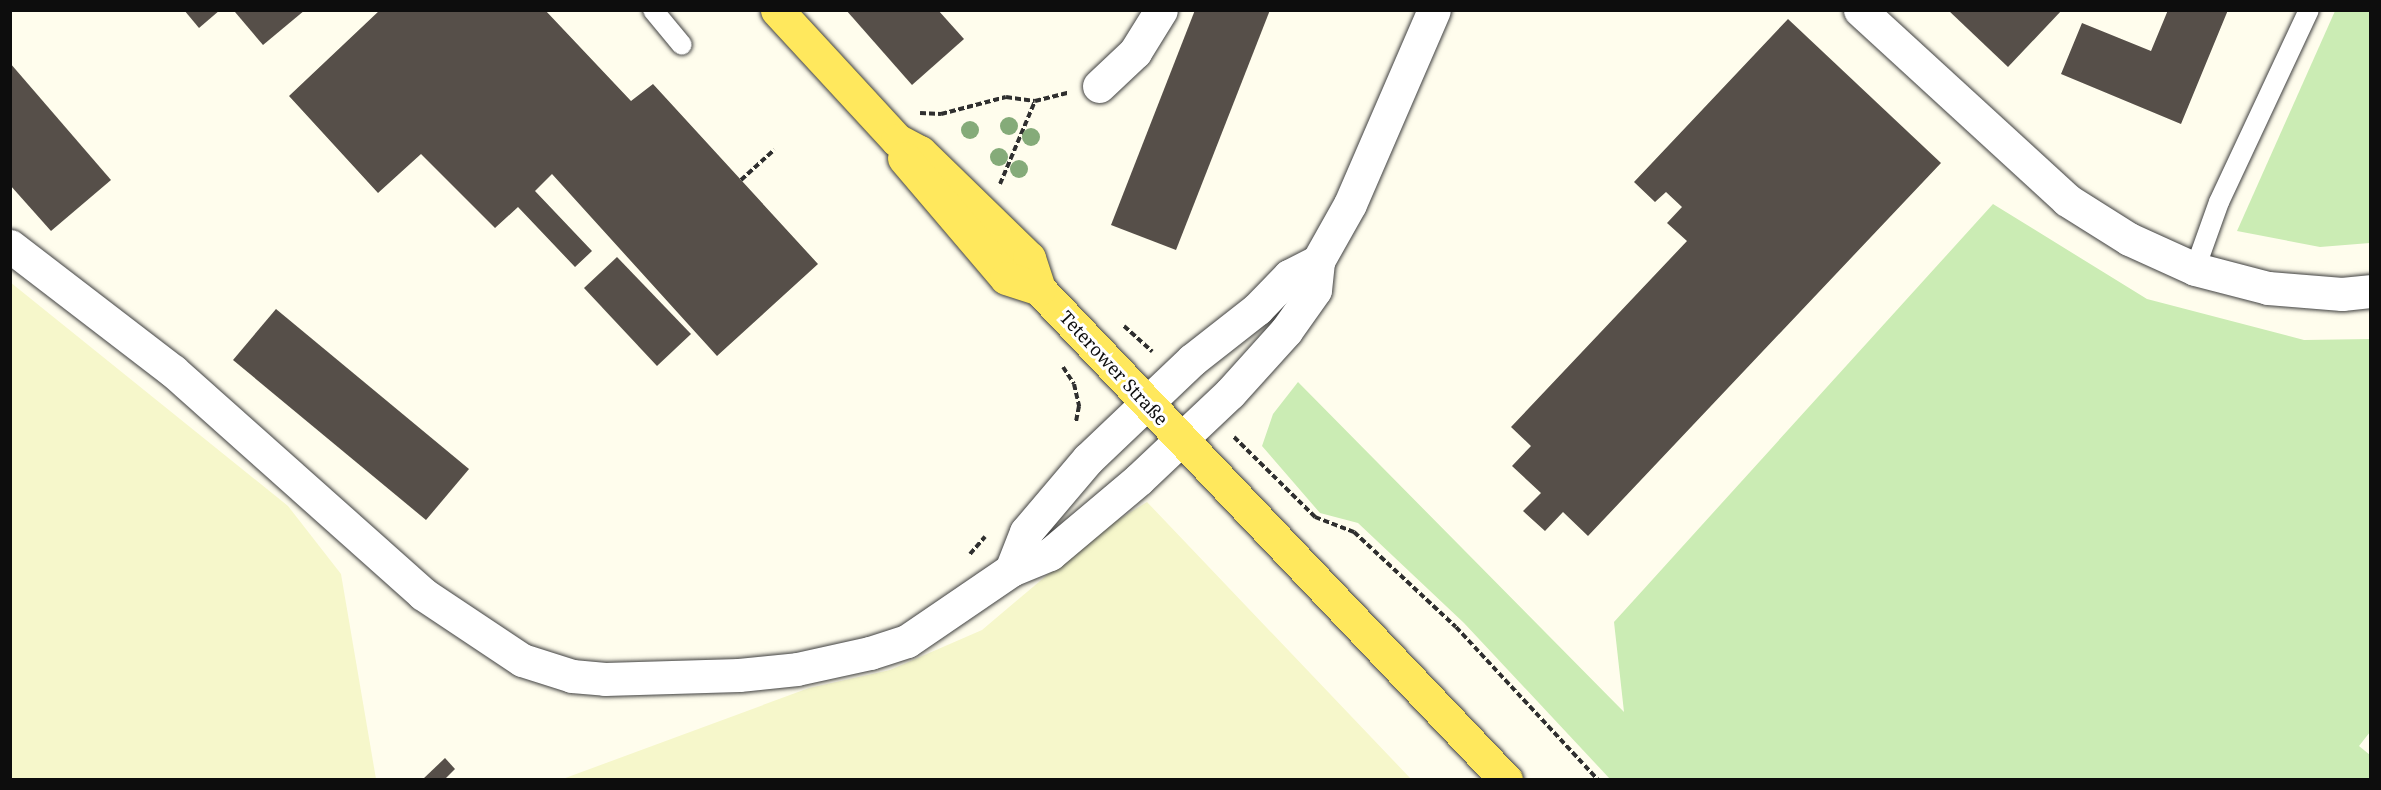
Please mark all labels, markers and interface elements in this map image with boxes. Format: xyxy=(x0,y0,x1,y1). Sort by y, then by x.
street label: Teterower Straße xyxy=(1055,306,1173,430)

